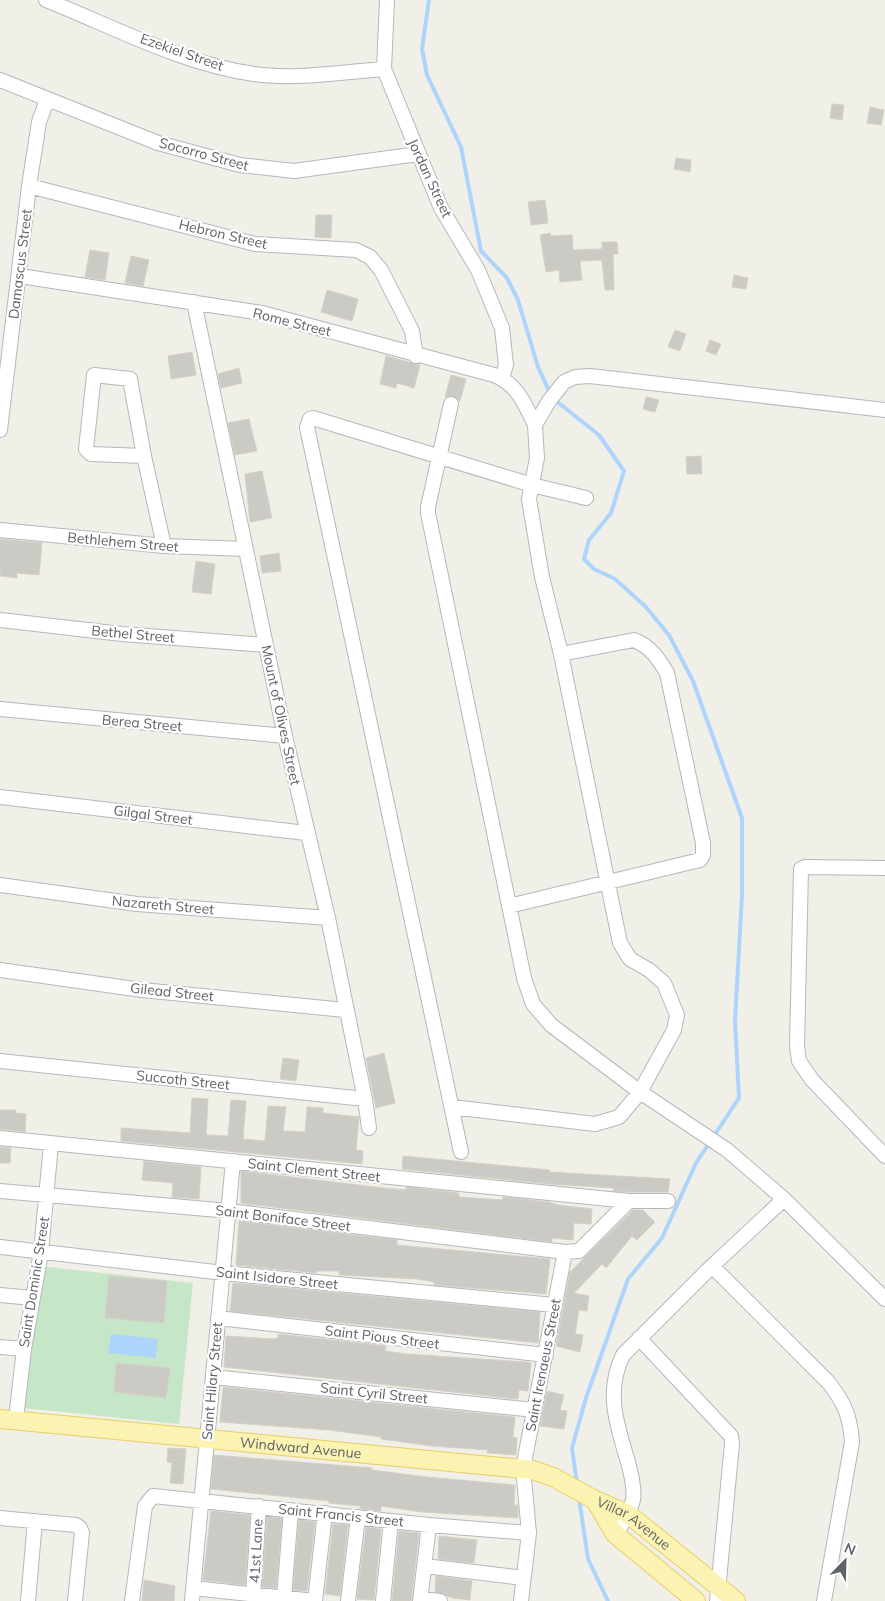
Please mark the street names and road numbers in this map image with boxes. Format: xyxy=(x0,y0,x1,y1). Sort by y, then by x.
street label: Ezekiel Street xyxy=(138,29,226,75)
street label: Socorro Street xyxy=(157,133,251,175)
street label: Jordan Street xyxy=(404,136,456,220)
street label: Damascus Street xyxy=(4,208,36,320)
street label: Hebron Street xyxy=(177,215,269,253)
street label: Rome Street xyxy=(251,304,333,340)
street label: Bethlehem Street xyxy=(67,528,179,556)
street label: Bethel Street xyxy=(91,621,175,647)
street label: Mount of Olives Street xyxy=(257,643,305,787)
street label: Berea Street xyxy=(101,711,183,735)
street label: Gilgal Street xyxy=(112,801,194,829)
street label: Nazareth Street xyxy=(111,892,215,918)
street label: Gilead Street xyxy=(129,979,215,1005)
street label: Succoth Street xyxy=(135,1066,231,1094)
street label: Saint Clement Street xyxy=(247,1154,381,1186)
street label: Saint Boniface Street xyxy=(214,1201,352,1235)
street label: Saint Dominic Street xyxy=(15,1215,53,1349)
street label: Saint Isidore Street xyxy=(215,1263,339,1293)
street label: Saint Irenaeus Street xyxy=(521,1297,565,1433)
street label: Saint Hilary Street xyxy=(198,1321,226,1441)
street label: Saint Pious Street xyxy=(324,1321,440,1353)
street label: Saint Cyril Street xyxy=(319,1378,429,1408)
street label: Windward Avenue xyxy=(239,1433,362,1463)
street label: Villar Avenue xyxy=(594,1493,675,1554)
street label: Saint Francis Street xyxy=(277,1499,405,1531)
street label: 41st Lane xyxy=(245,1519,267,1583)

